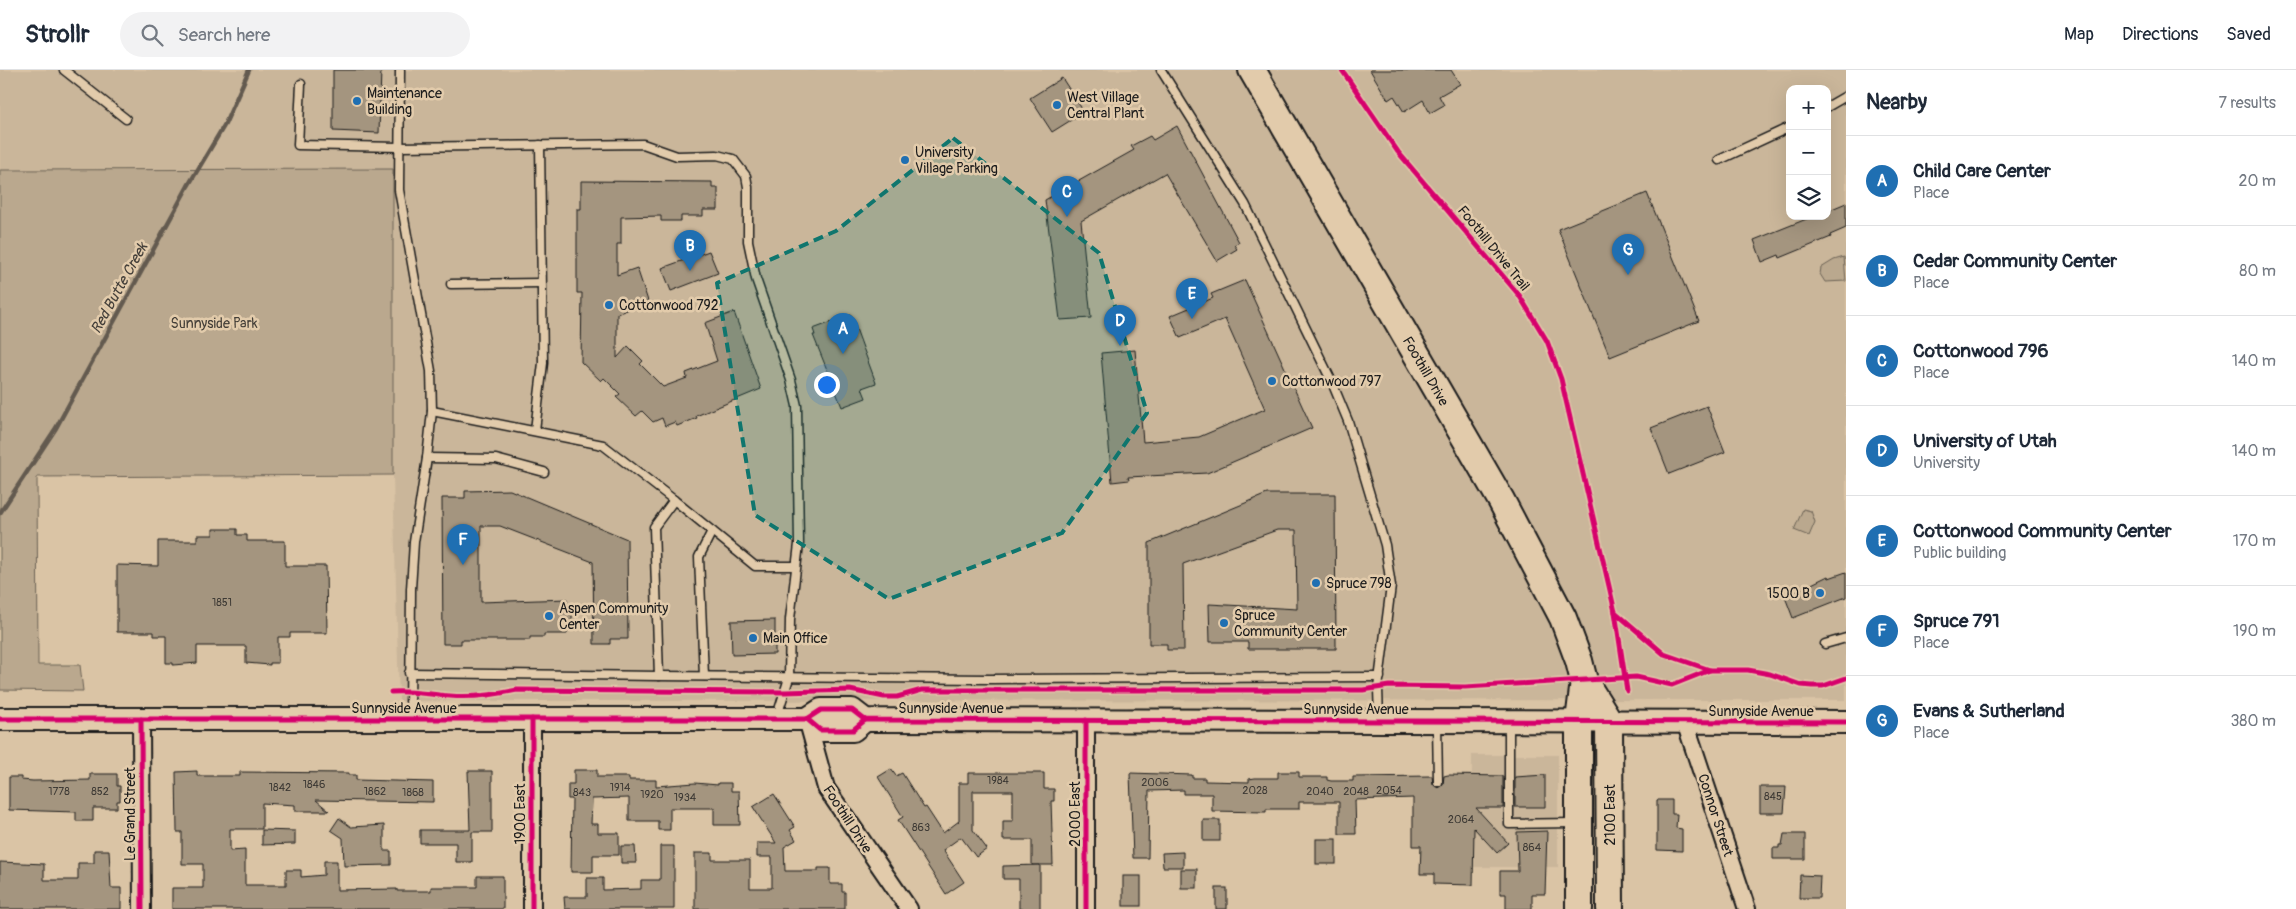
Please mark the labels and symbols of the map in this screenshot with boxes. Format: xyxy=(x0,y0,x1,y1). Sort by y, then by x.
place label: Maintenance Building xyxy=(367,85,442,118)
place label: West Village Central Plant xyxy=(1067,89,1144,122)
marker: Maintenance Building xyxy=(351,95,363,107)
marker: West Village Central Plant xyxy=(1051,99,1063,111)
place label: University Village Parking xyxy=(915,144,998,177)
marker: University Village Parking xyxy=(899,154,911,166)
pin: C xyxy=(1051,176,1083,217)
street label: Foothill Drive Trail xyxy=(1454,202,1533,294)
pin: B xyxy=(674,230,706,271)
pin: G xyxy=(1612,234,1644,275)
water label: Red Butte Creek xyxy=(87,238,153,337)
pin: E xyxy=(1176,278,1208,319)
place label: Cottonwood 792 xyxy=(619,297,719,314)
marker: Cottonwood 792 xyxy=(603,299,615,311)
pin: D xyxy=(1104,305,1136,346)
pin: A xyxy=(827,313,859,354)
park label: Sunnyside Park xyxy=(171,315,258,332)
street label: Foothill Drive xyxy=(1399,334,1452,409)
your location xyxy=(814,372,840,398)
place label: Cottonwood 797 xyxy=(1282,373,1382,390)
marker: Cottonwood 797 xyxy=(1266,375,1278,387)
pin: F xyxy=(447,524,479,565)
place label: Spruce 798 xyxy=(1326,575,1392,592)
marker: Spruce 798 xyxy=(1310,577,1322,589)
place label: 1500 B xyxy=(1767,585,1810,602)
marker: 1500 B xyxy=(1814,587,1826,599)
house number: 1851 xyxy=(212,596,232,609)
place label: Aspen Community Center xyxy=(559,600,668,633)
place label: Spruce Community Center xyxy=(1234,607,1347,640)
marker: Aspen Community Center xyxy=(543,610,555,622)
marker: Spruce Community Center xyxy=(1218,617,1230,629)
place label: Main Office xyxy=(763,630,828,647)
marker: Main Office xyxy=(747,632,759,644)
street label: Sunnyside Avenue xyxy=(351,700,457,717)
street label: Sunnyside Avenue xyxy=(898,700,1004,717)
street label: Sunnyside Avenue xyxy=(1303,701,1409,718)
street label: Sunnyside Avenue xyxy=(1708,703,1814,720)
street label: Le Grand Street xyxy=(122,767,139,861)
street label: Connor Street xyxy=(1694,772,1737,859)
house number: 1984 xyxy=(987,774,1010,787)
house number: 2006 xyxy=(1141,776,1169,789)
house number: 1846 xyxy=(303,778,325,791)
house number: 1842 xyxy=(269,781,291,794)
house number: 1914 xyxy=(610,781,631,794)
street label: 2000 East xyxy=(1067,781,1084,847)
street label: Foothill Drive xyxy=(819,782,876,856)
street label: 1900 East xyxy=(512,783,529,844)
house number: 2028 xyxy=(1242,784,1268,797)
house number: 2054 xyxy=(1376,784,1403,797)
street label: 2100 East xyxy=(1602,784,1619,846)
house number: 1778 xyxy=(48,785,70,798)
house number: 852 xyxy=(91,785,109,798)
house number: 1862 xyxy=(364,785,386,798)
house number: 2040 xyxy=(1306,785,1334,798)
house number: 2048 xyxy=(1343,785,1369,798)
house number: 1868 xyxy=(402,786,424,799)
house number: 843 xyxy=(573,786,591,799)
house number: 1920 xyxy=(640,788,664,801)
house number: 845 xyxy=(1764,790,1782,803)
house number: 1934 xyxy=(674,791,697,804)
house number: 2064 xyxy=(1448,813,1475,826)
house number: 863 xyxy=(912,821,930,834)
house number: 864 xyxy=(1523,841,1542,854)

